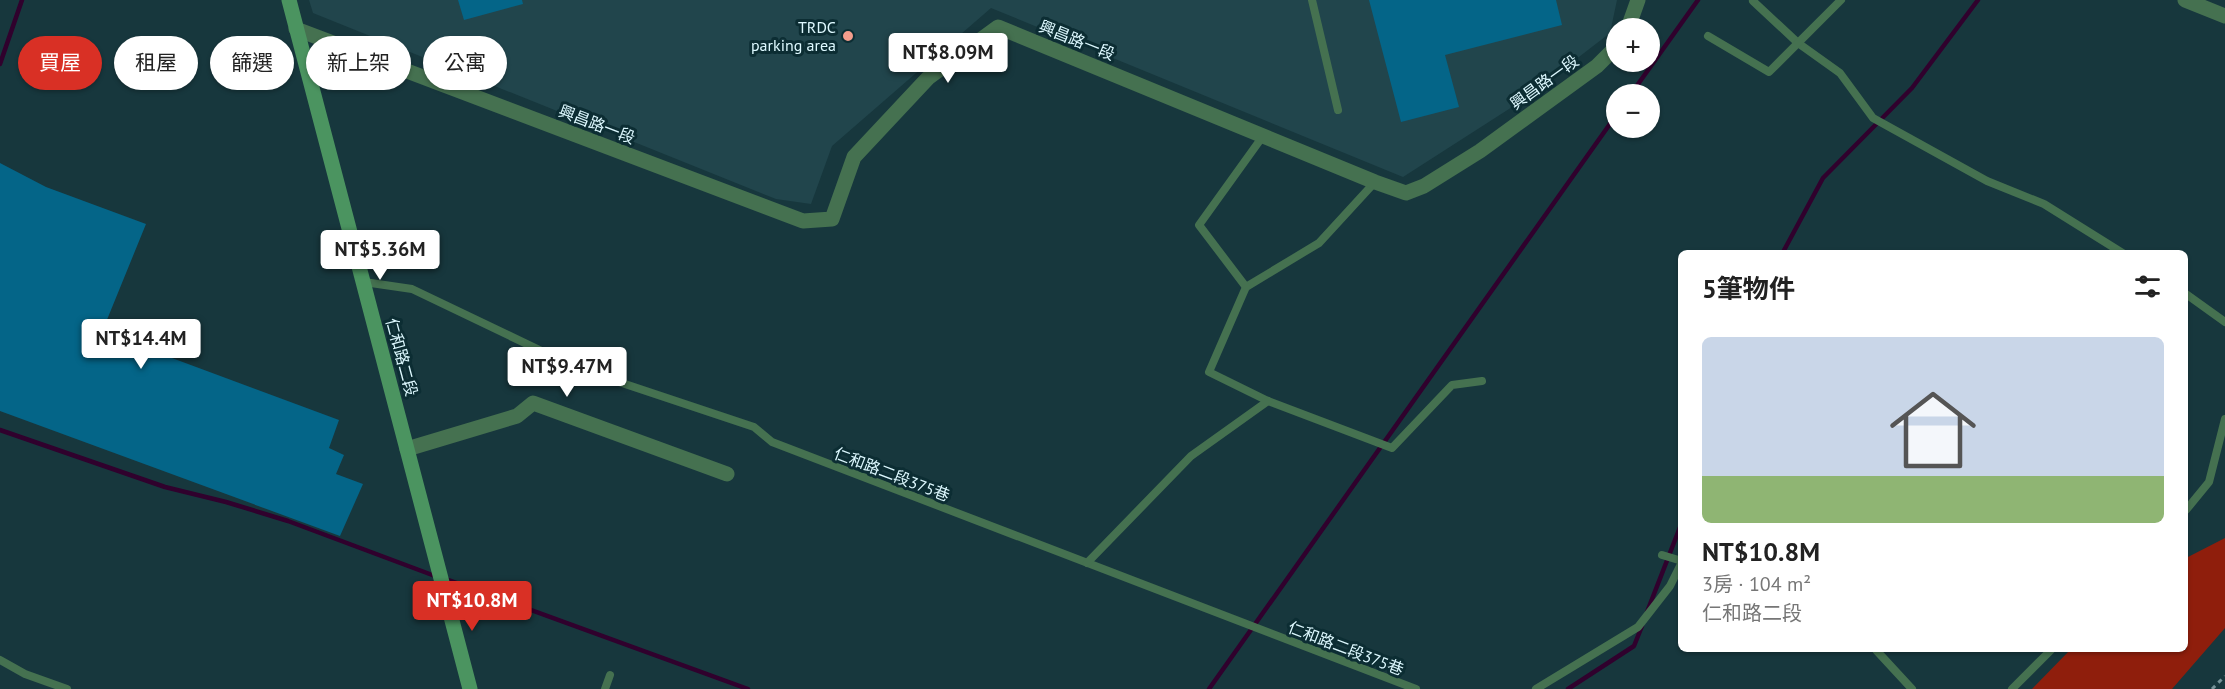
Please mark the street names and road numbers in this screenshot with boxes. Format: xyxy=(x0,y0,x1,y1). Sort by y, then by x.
street label: 興昌路一段 xyxy=(1036,16,1118,64)
street label: 興昌路一段 xyxy=(1506,50,1582,114)
street label: 興昌路一段 xyxy=(556,100,638,148)
street label: 仁和路二段 xyxy=(382,316,422,398)
street label: 仁和路二段375巷 xyxy=(831,443,953,505)
street label: 仁和路二段375巷 xyxy=(1285,617,1407,679)

